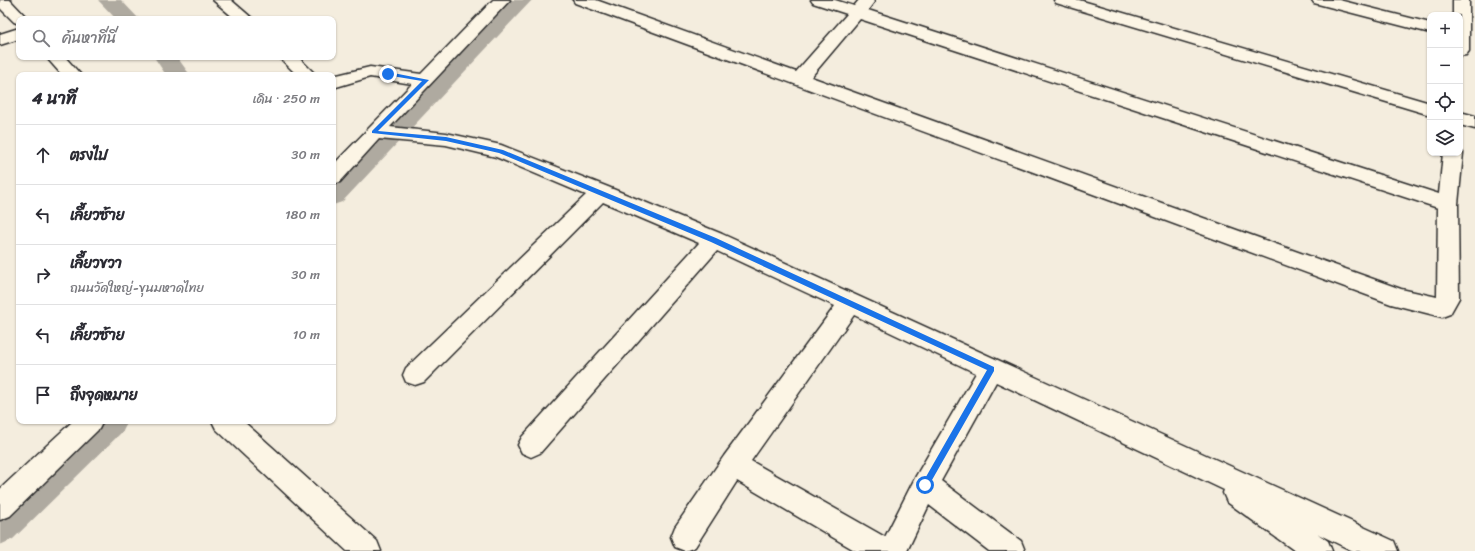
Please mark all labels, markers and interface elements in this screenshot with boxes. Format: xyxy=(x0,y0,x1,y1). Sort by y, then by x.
map controls xyxy=(1427,12,1463,156)
button: + xyxy=(1427,12,1463,48)
search box xyxy=(16,16,336,60)
text: ค้นหาที่นี่ xyxy=(62,25,116,51)
icon: search xyxy=(30,27,52,49)
button: − xyxy=(1427,48,1463,84)
route end xyxy=(379,65,397,83)
text: 4 นาที xyxy=(32,83,77,113)
button: locate xyxy=(1427,84,1463,120)
text: เดิน · 250 m xyxy=(253,87,320,110)
button: layers xyxy=(1427,120,1463,156)
text: ตรงไป xyxy=(70,142,108,168)
text: 30 m xyxy=(291,143,320,166)
icon: ahead xyxy=(32,144,54,166)
text: เลี้ยวซ้าย xyxy=(70,202,125,228)
text: 180 m xyxy=(285,203,320,226)
icon: left xyxy=(32,204,54,226)
text: เลี้ยวขวา xyxy=(70,250,122,276)
text: 30 m xyxy=(291,263,320,286)
icon: right xyxy=(32,264,54,286)
text: ถนนวัดใหญ่-ขุนมหาดไทย xyxy=(70,276,204,299)
text: เลี้ยวซ้าย xyxy=(70,322,125,348)
text: 10 m xyxy=(293,323,320,346)
icon: left xyxy=(32,324,54,346)
text: ถึงจุดหมาย xyxy=(70,382,138,408)
icon: arrive xyxy=(32,384,54,406)
route start xyxy=(916,476,934,494)

